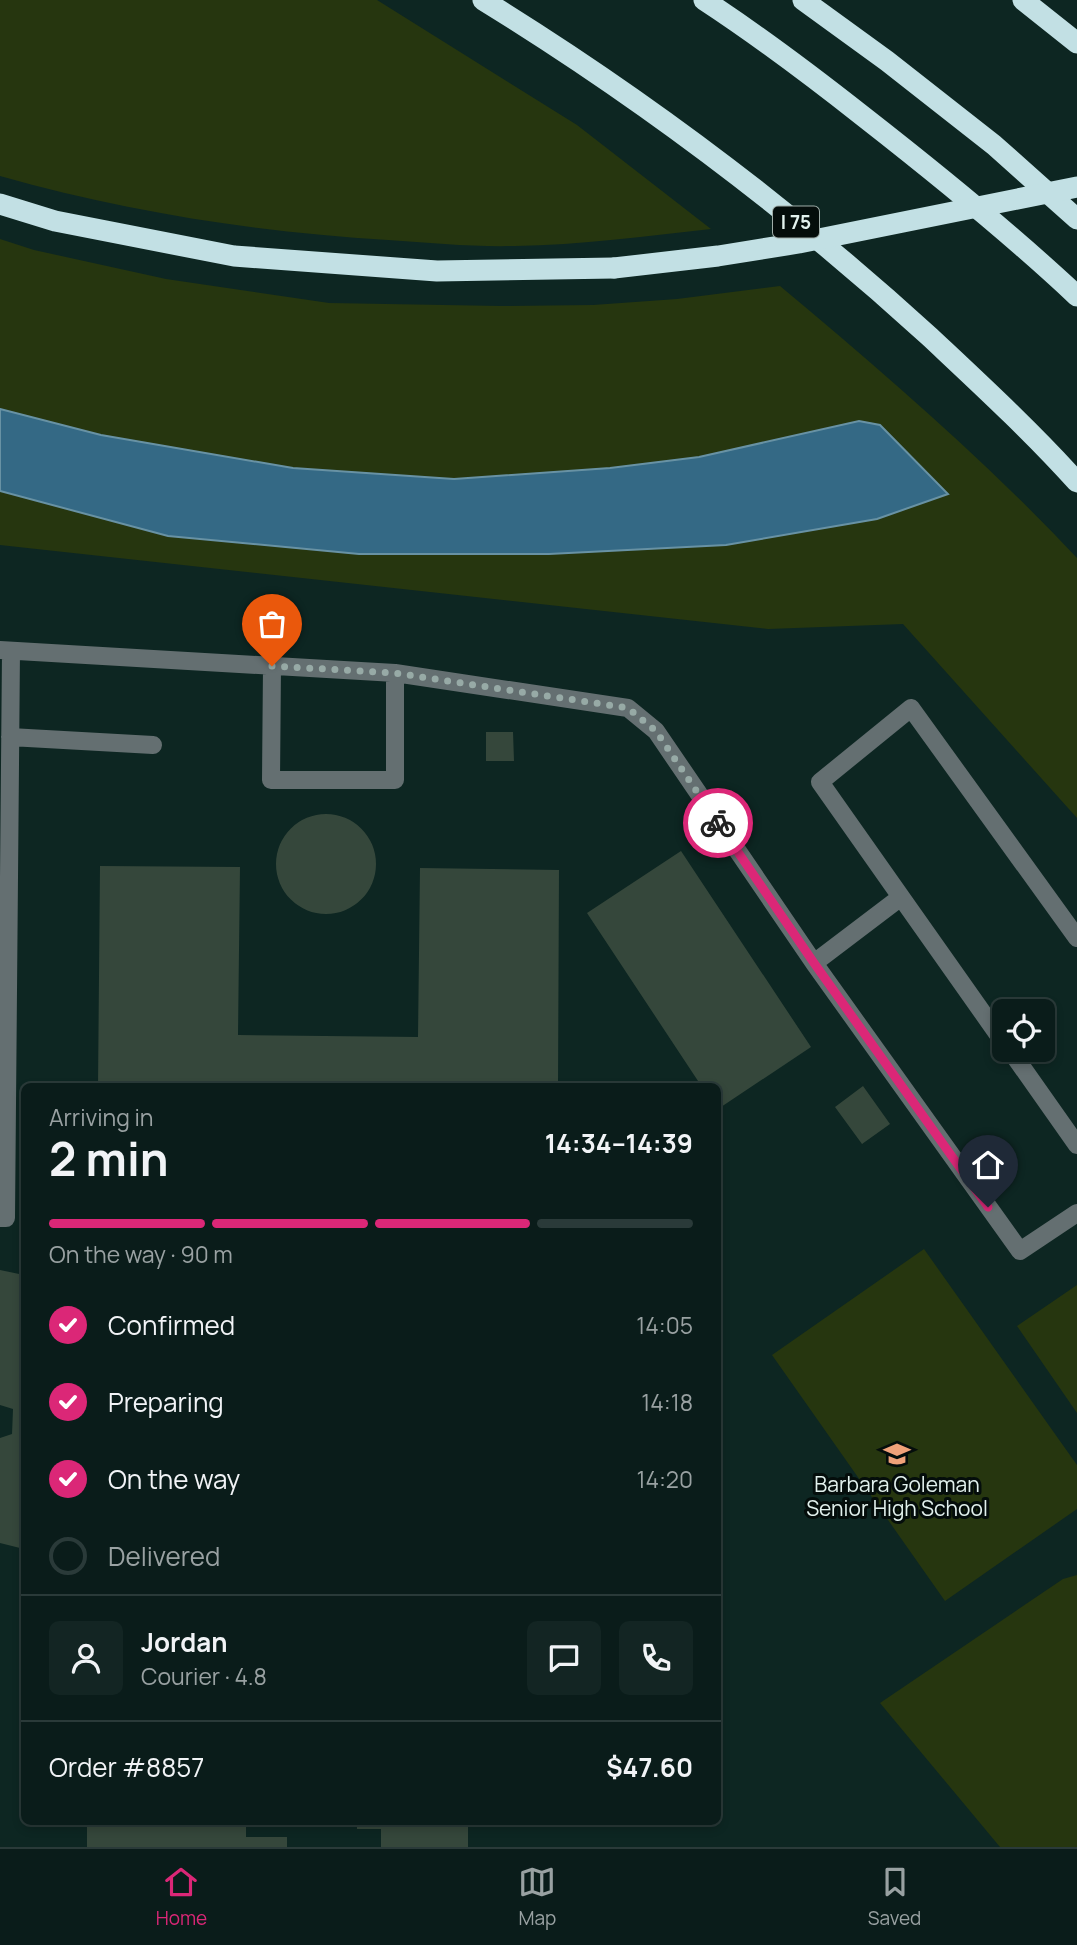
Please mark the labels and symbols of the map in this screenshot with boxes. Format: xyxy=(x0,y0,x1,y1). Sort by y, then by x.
road number: I 75 xyxy=(773,206,819,238)
pin xyxy=(242,594,302,666)
courier xyxy=(683,788,753,858)
pin xyxy=(958,1135,1018,1207)
school or university icon: Barbara Goleman Senior High School xyxy=(882,1439,912,1469)
place label: Barbara Goleman Senior High School xyxy=(806,1470,988,1522)

